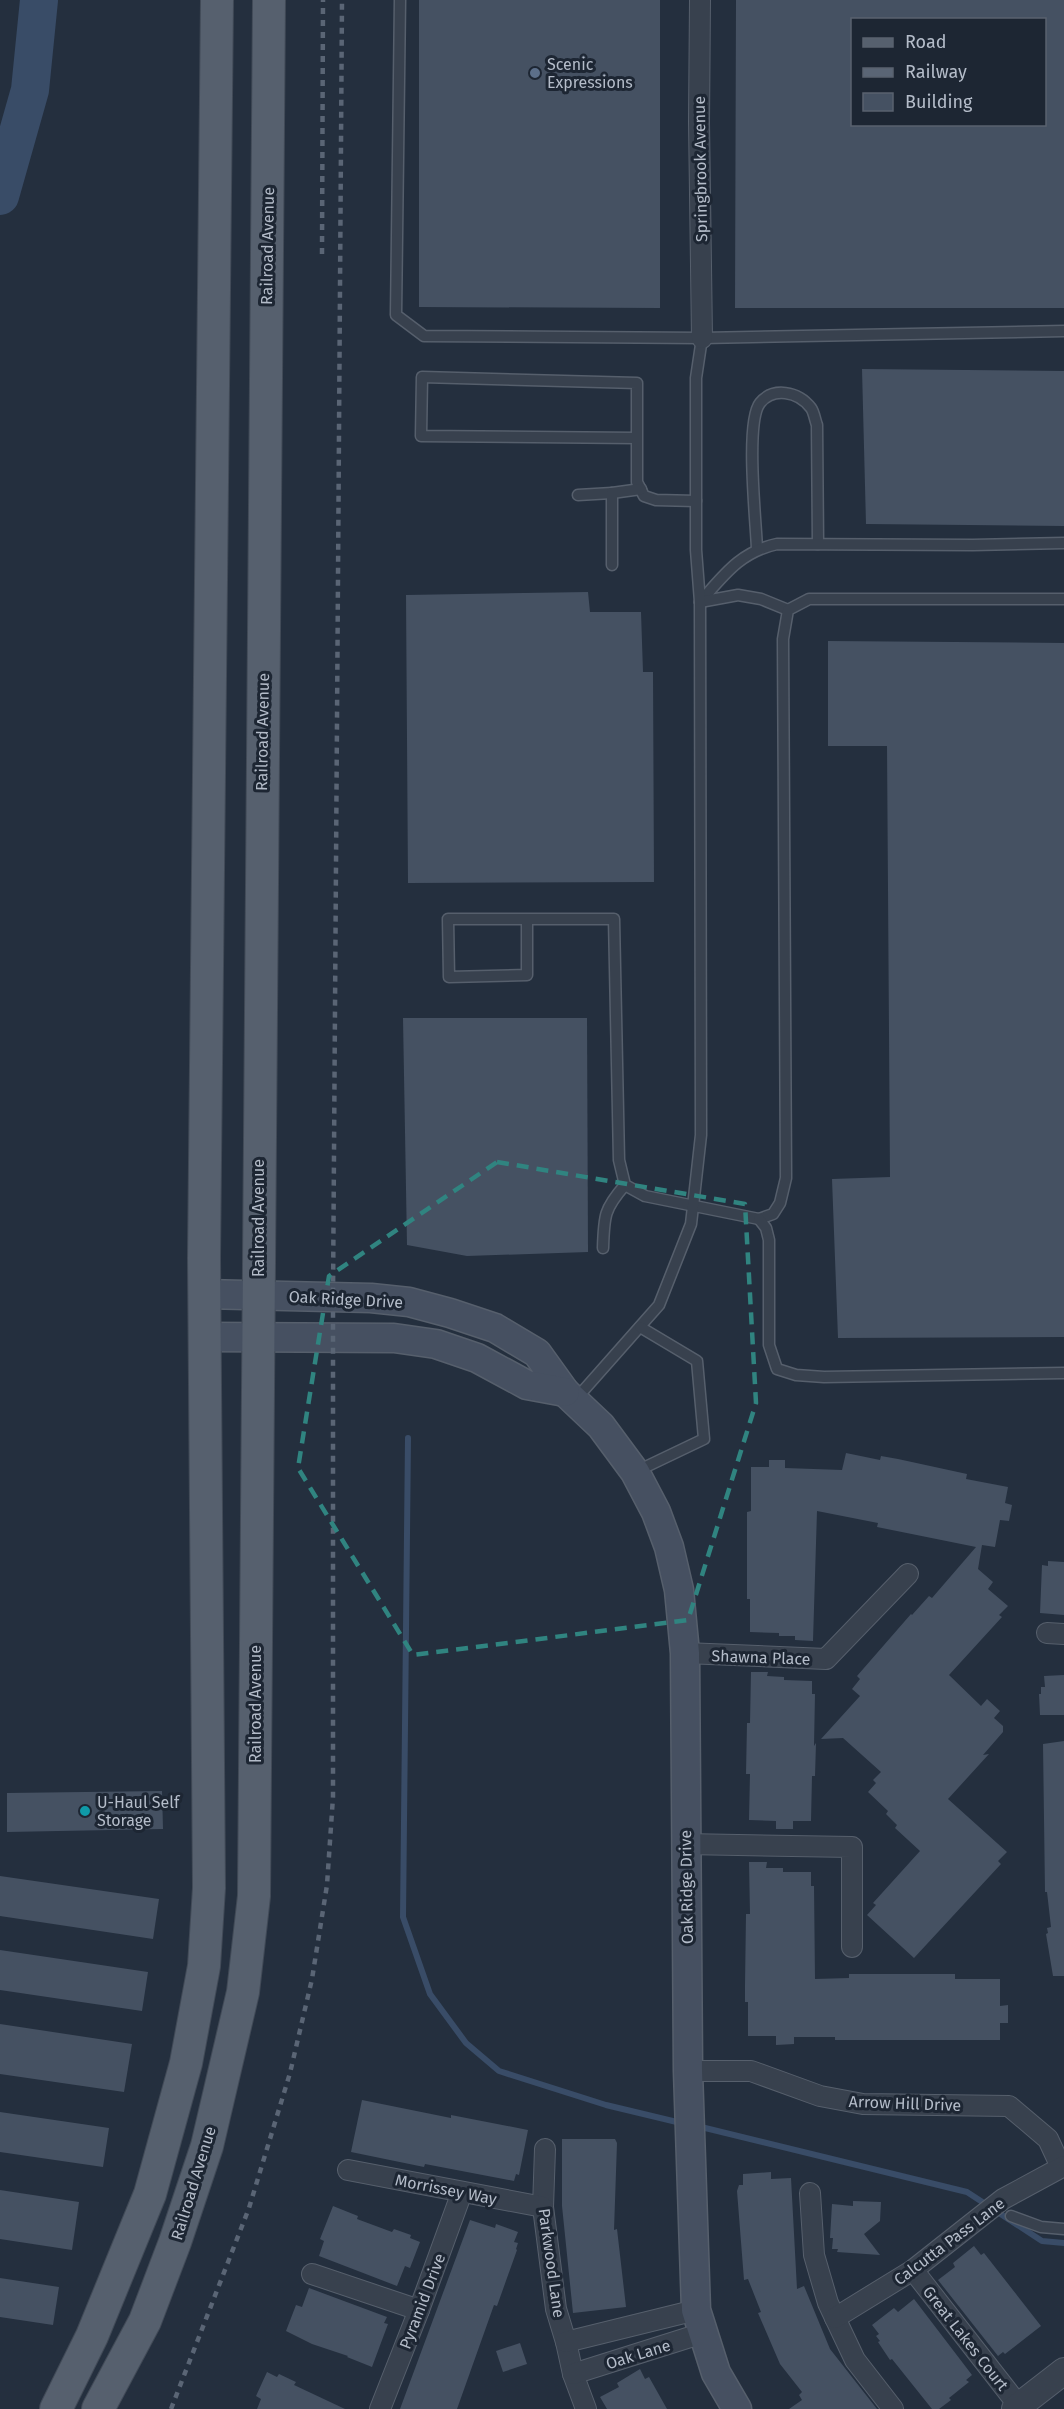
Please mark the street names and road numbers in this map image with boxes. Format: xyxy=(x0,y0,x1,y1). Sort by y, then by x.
street label: Springbrook Avenue xyxy=(690,96,711,242)
street label: Railroad Avenue xyxy=(257,187,278,305)
street label: Railroad Avenue xyxy=(252,673,273,791)
street label: Railroad Avenue xyxy=(249,1159,268,1277)
street label: Oak Ridge Drive xyxy=(288,1287,404,1312)
street label: Railroad Avenue xyxy=(246,1645,265,1763)
street label: Shawna Place xyxy=(711,1646,811,1669)
street label: Oak Ridge Drive xyxy=(676,1830,697,1944)
street label: Arrow Hill Drive xyxy=(848,2092,962,2115)
street label: Railroad Avenue xyxy=(167,2124,220,2242)
street label: Morrissey Way xyxy=(393,2170,499,2209)
street label: Calcutta Pass Lane xyxy=(890,2194,1008,2289)
street label: Parkwood Lane xyxy=(534,2207,569,2319)
street label: Pyramid Drive xyxy=(396,2251,449,2352)
street label: Great Lakes Court xyxy=(919,2282,1012,2394)
street label: Oak Lane xyxy=(603,2336,673,2373)

